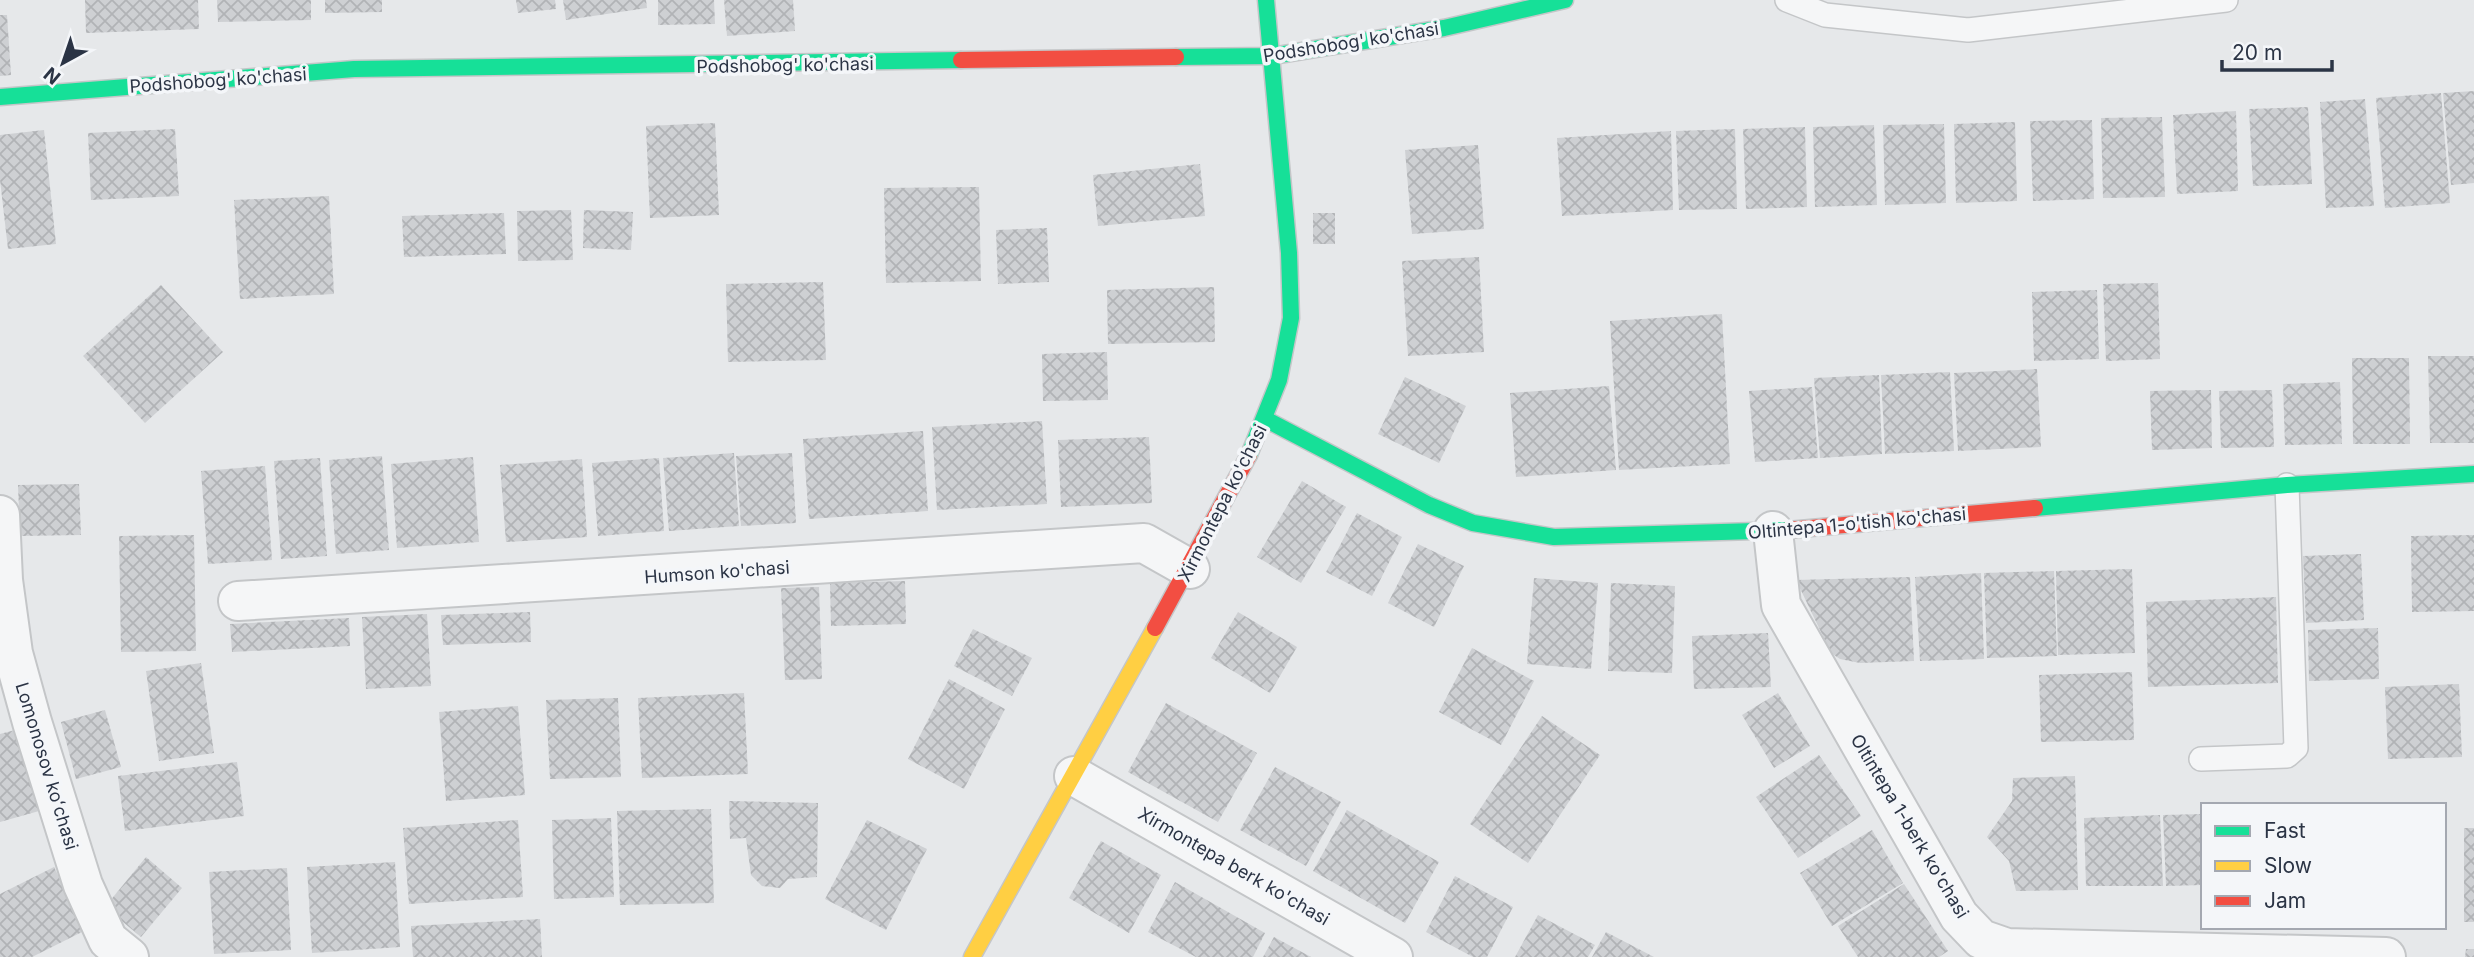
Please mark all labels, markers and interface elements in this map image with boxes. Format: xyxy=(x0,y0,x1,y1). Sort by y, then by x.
street label: Podshobog' ko'chasi xyxy=(1262,18,1440,66)
north arrow xyxy=(28,28,98,98)
scale bar xyxy=(2222,28,2332,72)
text: 20 m xyxy=(2232,40,2282,65)
street label: Podshobog' ko'chasi xyxy=(696,53,874,77)
text: N xyxy=(39,62,65,89)
street label: Podshobog' ko'chasi xyxy=(129,63,307,97)
street label: Xirmontepa ko'chasi xyxy=(1173,421,1271,585)
street label: Oltintepa 1-o'tish ko'chasi xyxy=(1747,503,1967,543)
street label: Humson ko'chasi xyxy=(644,556,790,588)
street label: Lomonosov koʻchasi xyxy=(12,680,82,852)
street label: Oltintepa 1-berk ko'chasi xyxy=(1847,730,1973,922)
street label: Xirmontepa berk ko'chasi xyxy=(1135,803,1333,929)
legend xyxy=(2201,803,2446,929)
text: Fast xyxy=(2264,818,2306,843)
text: Slow xyxy=(2264,853,2312,878)
text: Jam xyxy=(2264,888,2306,913)

